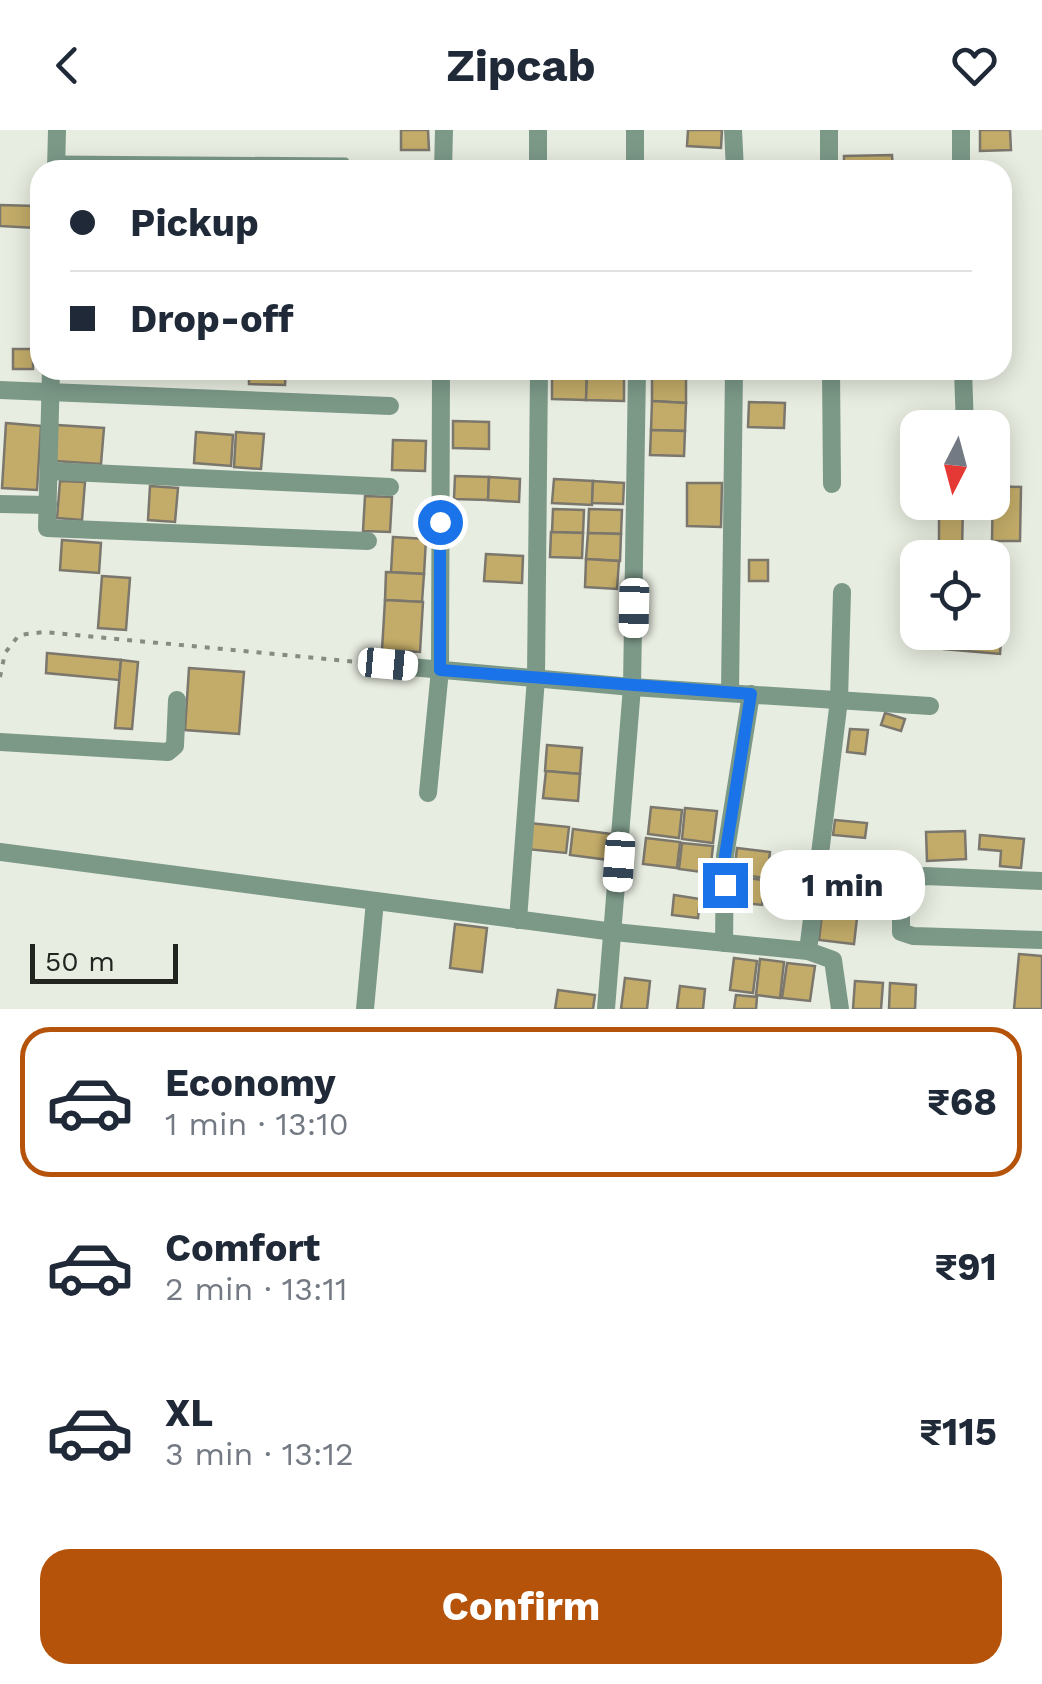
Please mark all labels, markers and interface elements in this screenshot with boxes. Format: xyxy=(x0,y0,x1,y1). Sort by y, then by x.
icon: back xyxy=(40,38,95,93)
icon: heart xyxy=(947,38,1002,93)
text: Zipcab xyxy=(446,39,596,92)
text: Pickup xyxy=(130,201,259,245)
text: Drop-off xyxy=(130,297,294,341)
north arrow xyxy=(900,410,1010,520)
map controls xyxy=(900,410,1010,650)
route start xyxy=(418,500,463,545)
button: locate xyxy=(900,540,1010,650)
car xyxy=(618,578,650,638)
car xyxy=(357,646,419,682)
car xyxy=(602,831,636,893)
callout: 1 min xyxy=(760,850,925,920)
route end xyxy=(703,863,748,908)
text: 1 min xyxy=(801,866,884,904)
scale bar xyxy=(30,939,178,984)
text: 50 m xyxy=(45,945,115,978)
icon: car xyxy=(45,1057,135,1147)
text: Economy xyxy=(165,1061,336,1105)
text: ₹68 xyxy=(927,1080,997,1124)
text: 1 min · 13:10 xyxy=(165,1105,349,1143)
icon: car xyxy=(45,1222,135,1312)
text: Comfort xyxy=(165,1226,320,1270)
text: ₹91 xyxy=(934,1245,997,1289)
text: 2 min · 13:11 xyxy=(165,1270,347,1308)
icon: car xyxy=(45,1387,135,1477)
text: XL xyxy=(165,1391,213,1435)
text: ₹115 xyxy=(919,1410,997,1454)
text: 3 min · 13:12 xyxy=(165,1435,354,1473)
button: Confirm xyxy=(40,1549,1002,1664)

